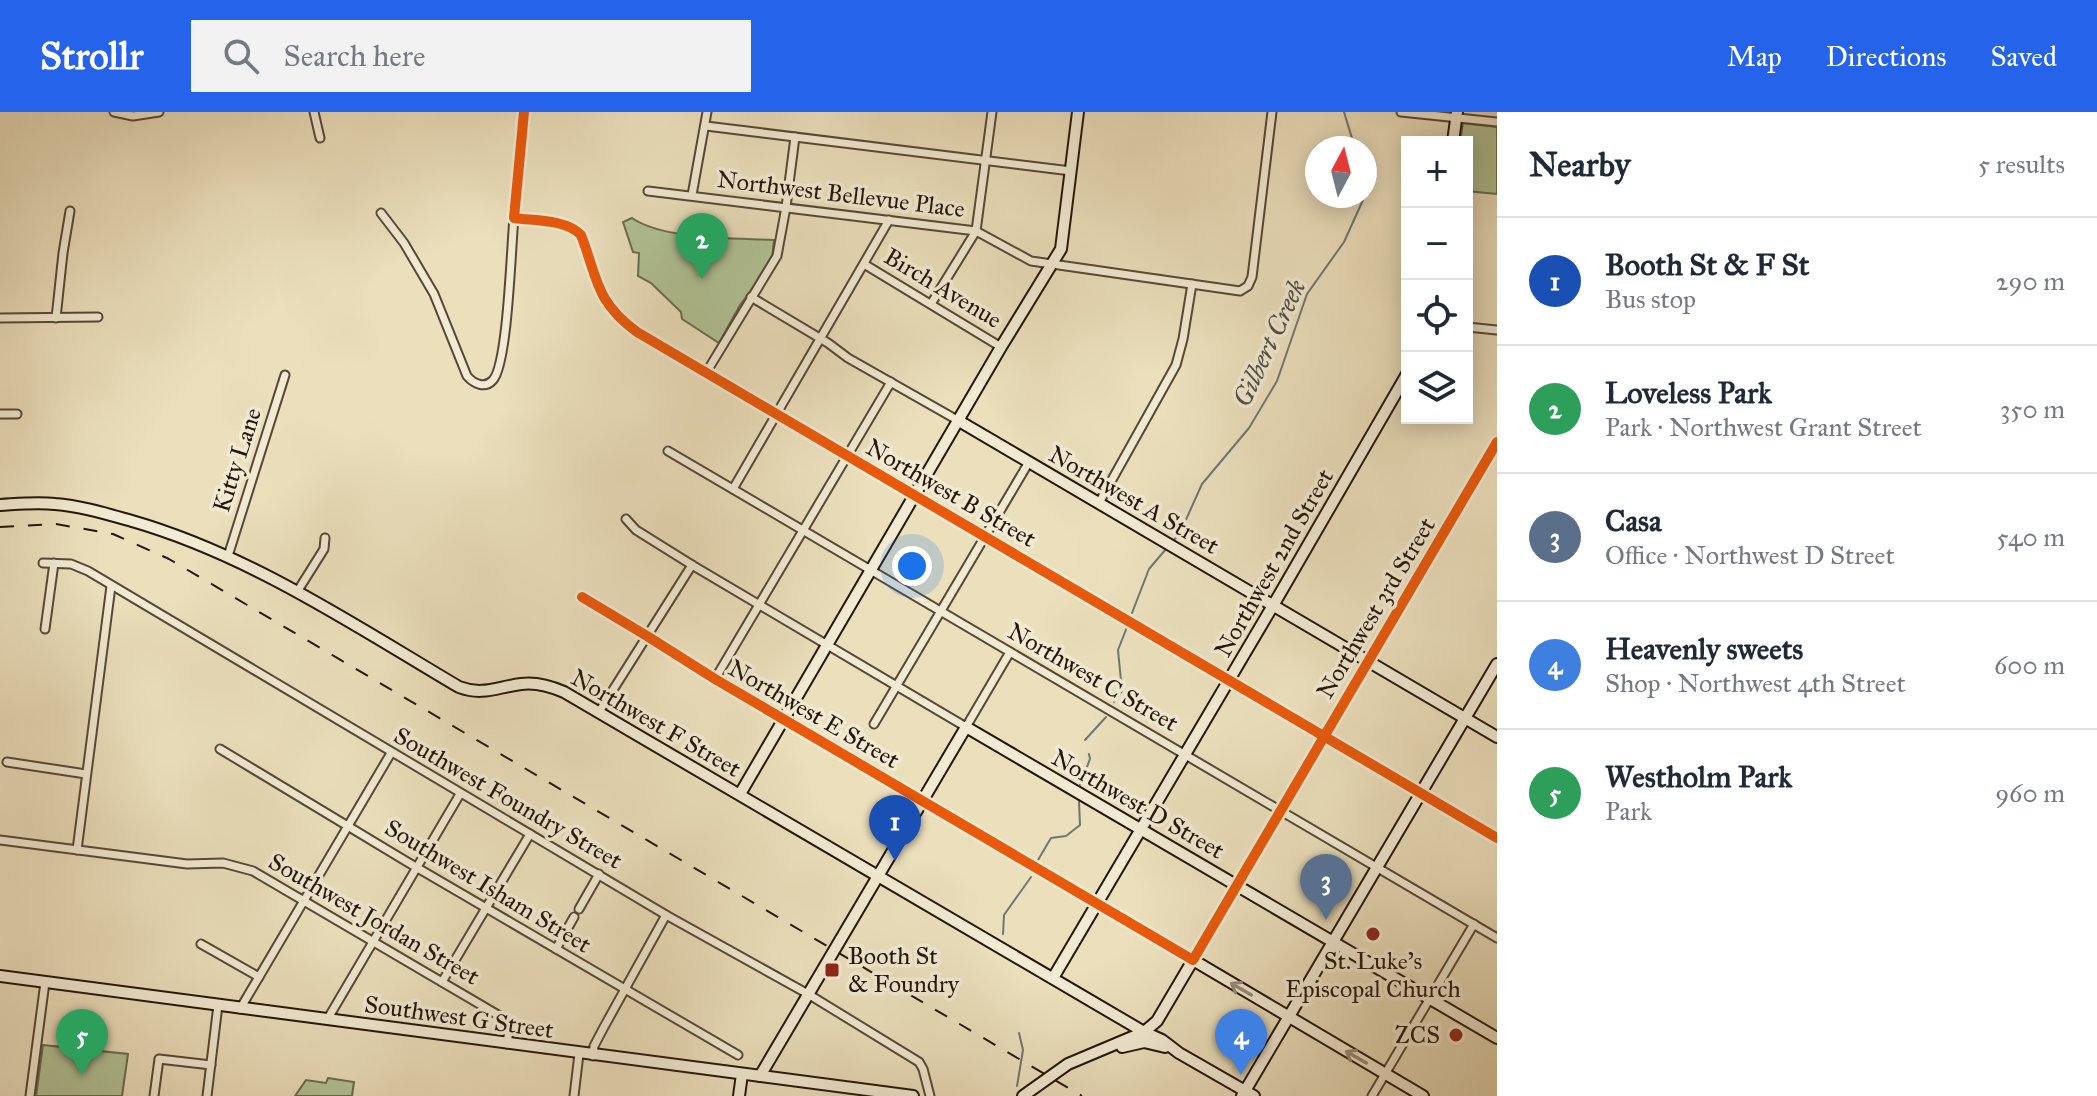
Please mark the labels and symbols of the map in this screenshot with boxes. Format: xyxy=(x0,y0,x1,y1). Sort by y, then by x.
north arrow xyxy=(1305,136,1377,208)
street label: Northwest Bellevue Place xyxy=(715,164,967,224)
pin: 2 xyxy=(676,213,728,279)
street label: Birch Avenue xyxy=(879,241,1007,335)
water label: Gilbert Creek xyxy=(1226,274,1313,412)
street label: Kitty Lane xyxy=(206,404,268,516)
street label: Northwest B Street xyxy=(861,432,1042,554)
street label: Northwest A Street xyxy=(1044,439,1225,561)
street label: Northwest 2nd Street xyxy=(1208,463,1340,662)
street label: Northwest 3rd Street xyxy=(1310,512,1442,704)
your location xyxy=(892,546,932,586)
street label: Northwest C Street xyxy=(1002,616,1184,738)
street label: Northwest E Street xyxy=(723,653,905,775)
street label: Northwest F Street xyxy=(566,662,747,784)
street label: Southwest Foundry Street xyxy=(388,720,628,876)
street label: Northwest D Street xyxy=(1046,742,1230,866)
pin: 1 xyxy=(869,795,921,861)
street label: Southwest Isham Street xyxy=(379,812,597,960)
street label: Southwest Jordan Street xyxy=(263,846,485,992)
pin: 3 xyxy=(1300,854,1352,920)
marker: St. Luke's Episcopal Church xyxy=(1364,925,1382,943)
place label: Booth St & Foundry xyxy=(848,941,960,999)
place label: St. Luke's Episcopal Church xyxy=(1285,946,1461,1004)
marker: Booth St & Foundry xyxy=(823,961,841,979)
one-way arrow xyxy=(1230,981,1253,997)
street label: Southwest G Street xyxy=(362,989,556,1045)
pin: 5 xyxy=(56,1009,108,1075)
pin: 4 xyxy=(1215,1009,1267,1075)
place label: ZCS xyxy=(1395,1020,1440,1050)
marker: ZCS xyxy=(1447,1026,1465,1044)
one-way arrow xyxy=(1345,1048,1368,1064)

